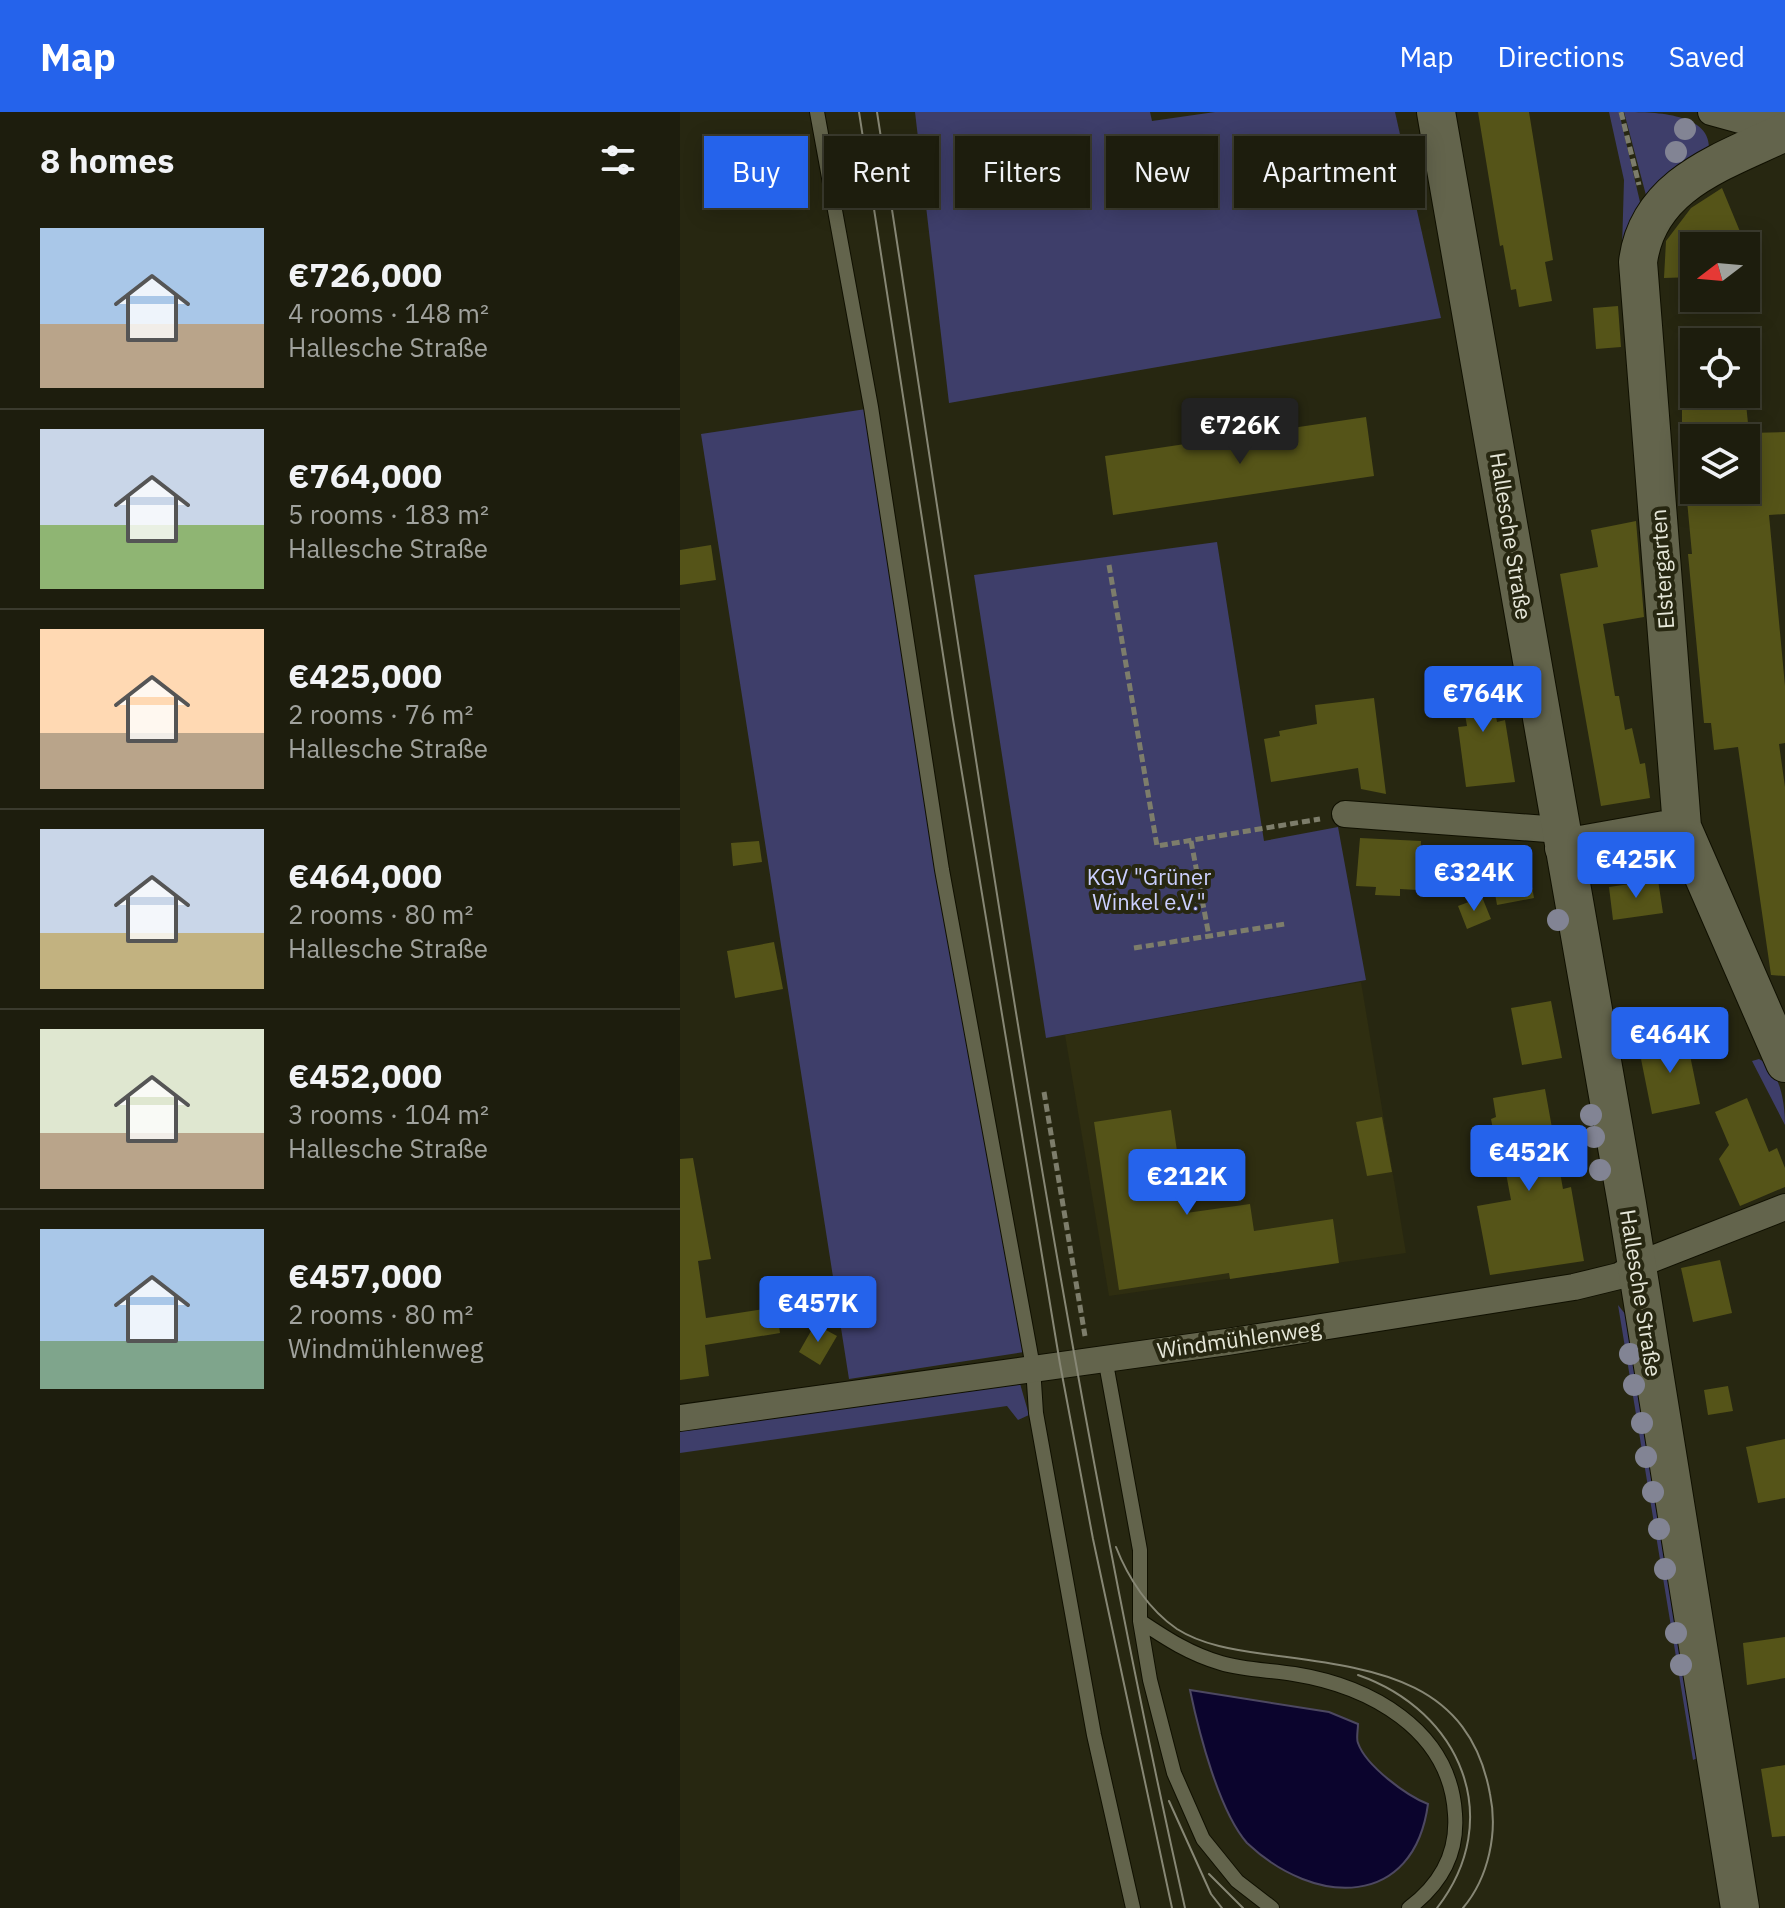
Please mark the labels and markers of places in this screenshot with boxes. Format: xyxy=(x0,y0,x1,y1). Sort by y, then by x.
pin: €726K xyxy=(1184,398,1296,466)
pin: €764K xyxy=(1427,666,1539,734)
pin: €425K xyxy=(1580,832,1692,900)
pin: €324K xyxy=(1418,845,1530,913)
pin: €464K xyxy=(1614,1007,1726,1075)
pin: €452K xyxy=(1473,1125,1585,1193)
pin: €212K xyxy=(1131,1149,1243,1217)
pin: €457K xyxy=(762,1276,874,1344)

